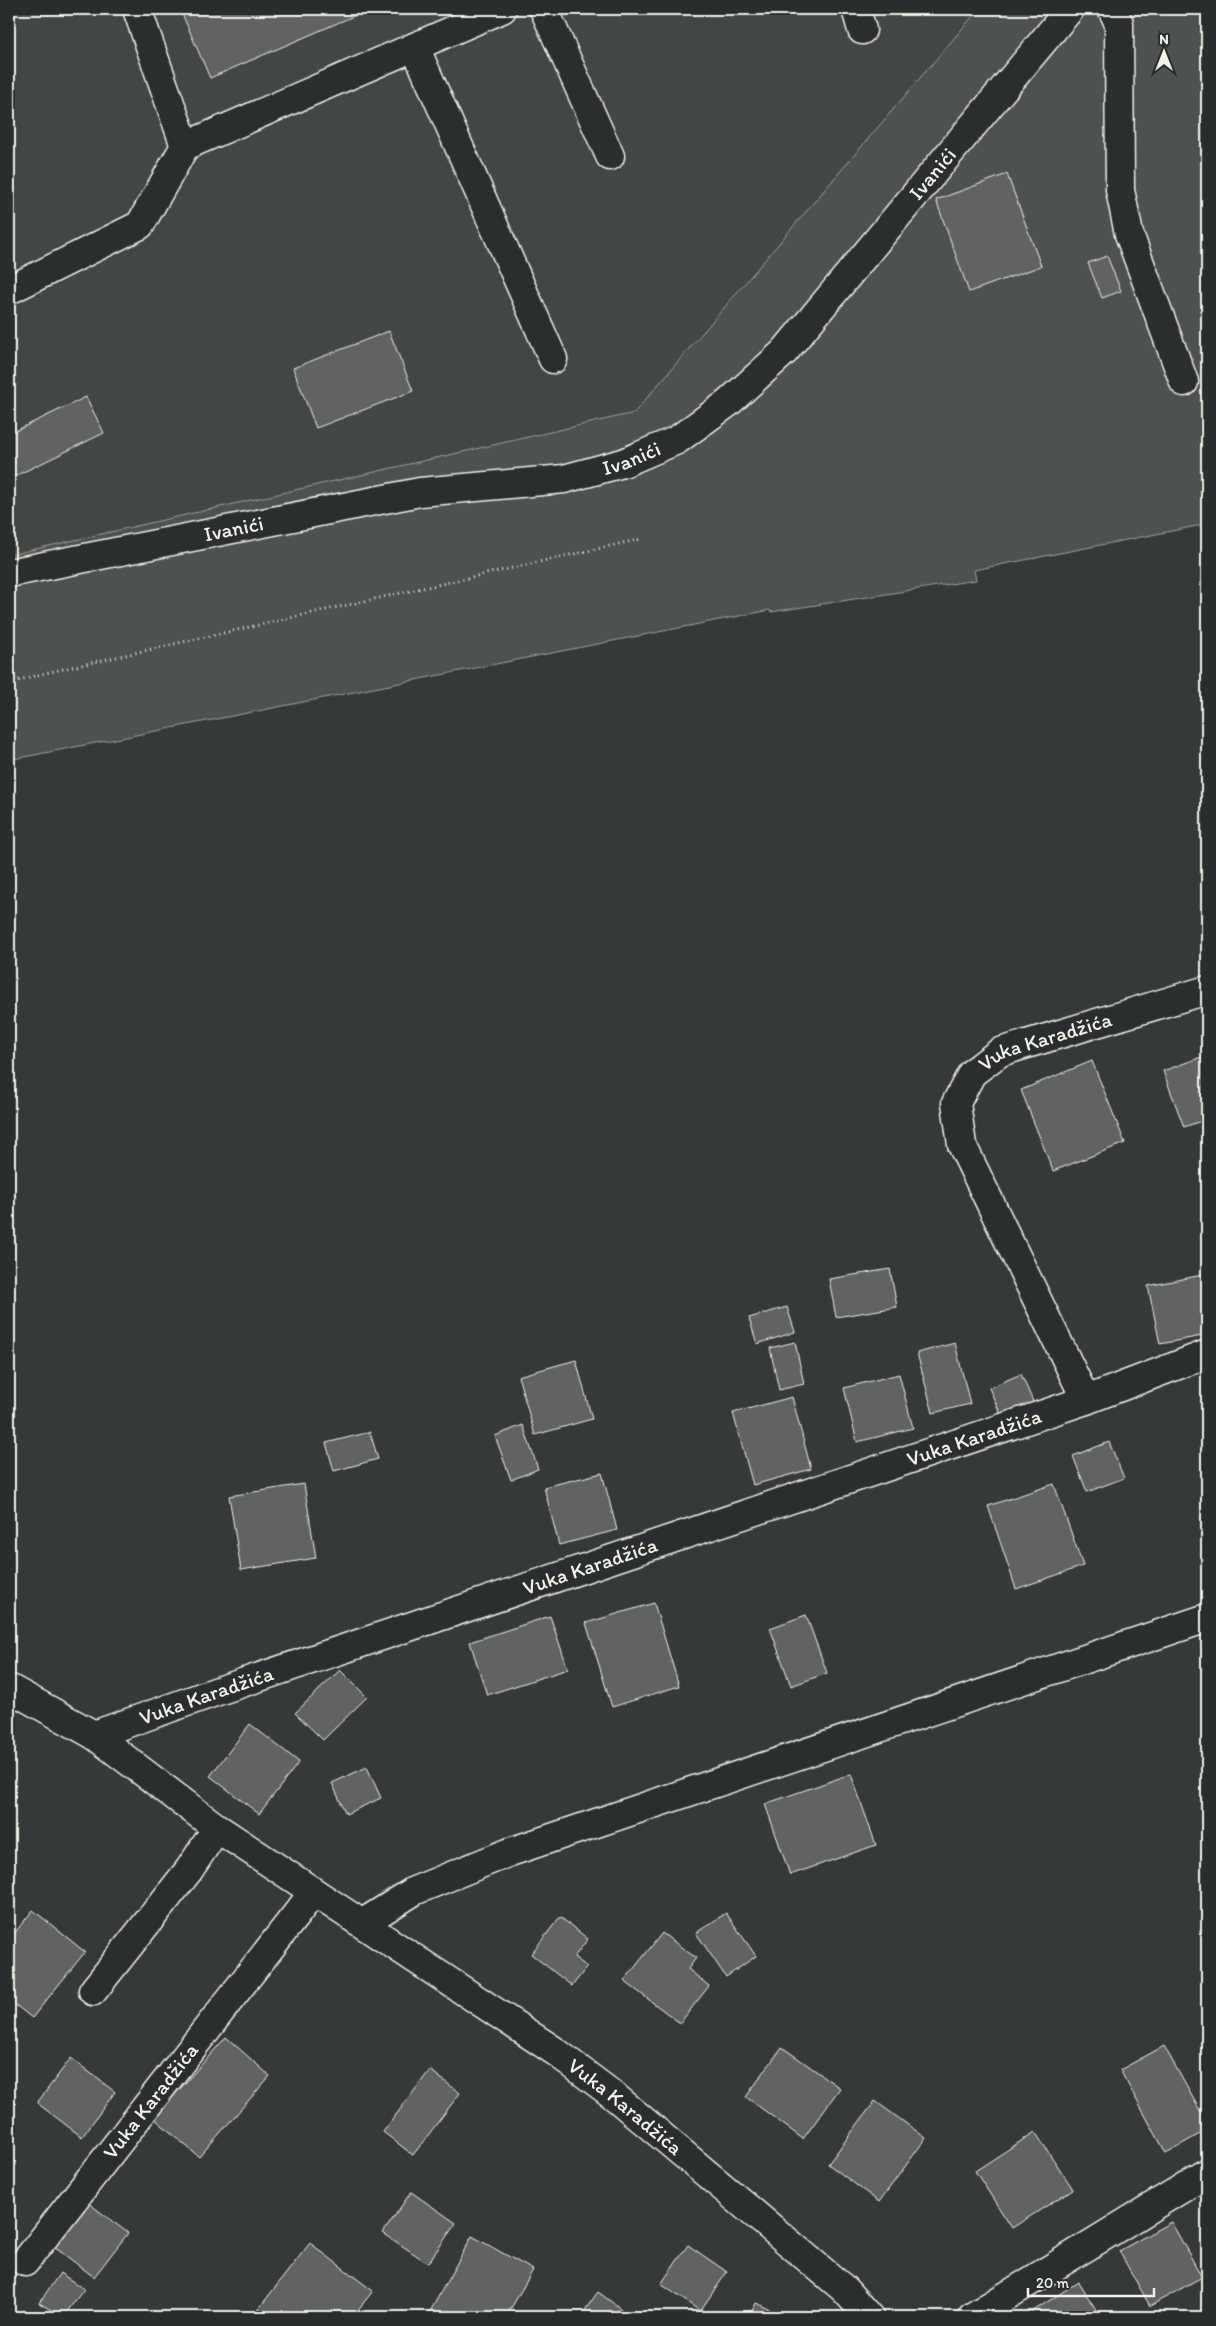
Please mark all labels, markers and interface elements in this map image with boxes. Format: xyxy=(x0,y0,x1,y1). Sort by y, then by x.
north arrow xyxy=(1138,28,1188,78)
text: N xyxy=(1159,31,1169,48)
street label: Ivanići xyxy=(903,142,961,205)
street label: Ivanići xyxy=(600,436,664,480)
street label: Ivanići xyxy=(202,510,266,546)
street label: Vuka Karadžića xyxy=(973,1006,1115,1076)
street label: Vuka Karadžića xyxy=(903,1403,1044,1471)
street label: Vuka Karadžića xyxy=(519,1532,660,1600)
street label: Vuka Karadžića xyxy=(136,1660,276,1730)
street label: Vuka Karadžića xyxy=(97,2038,203,2164)
street label: Vuka Karadžića xyxy=(563,2053,688,2160)
scale bar xyxy=(1028,2266,1155,2298)
text: 20 m xyxy=(1036,2274,1070,2292)

